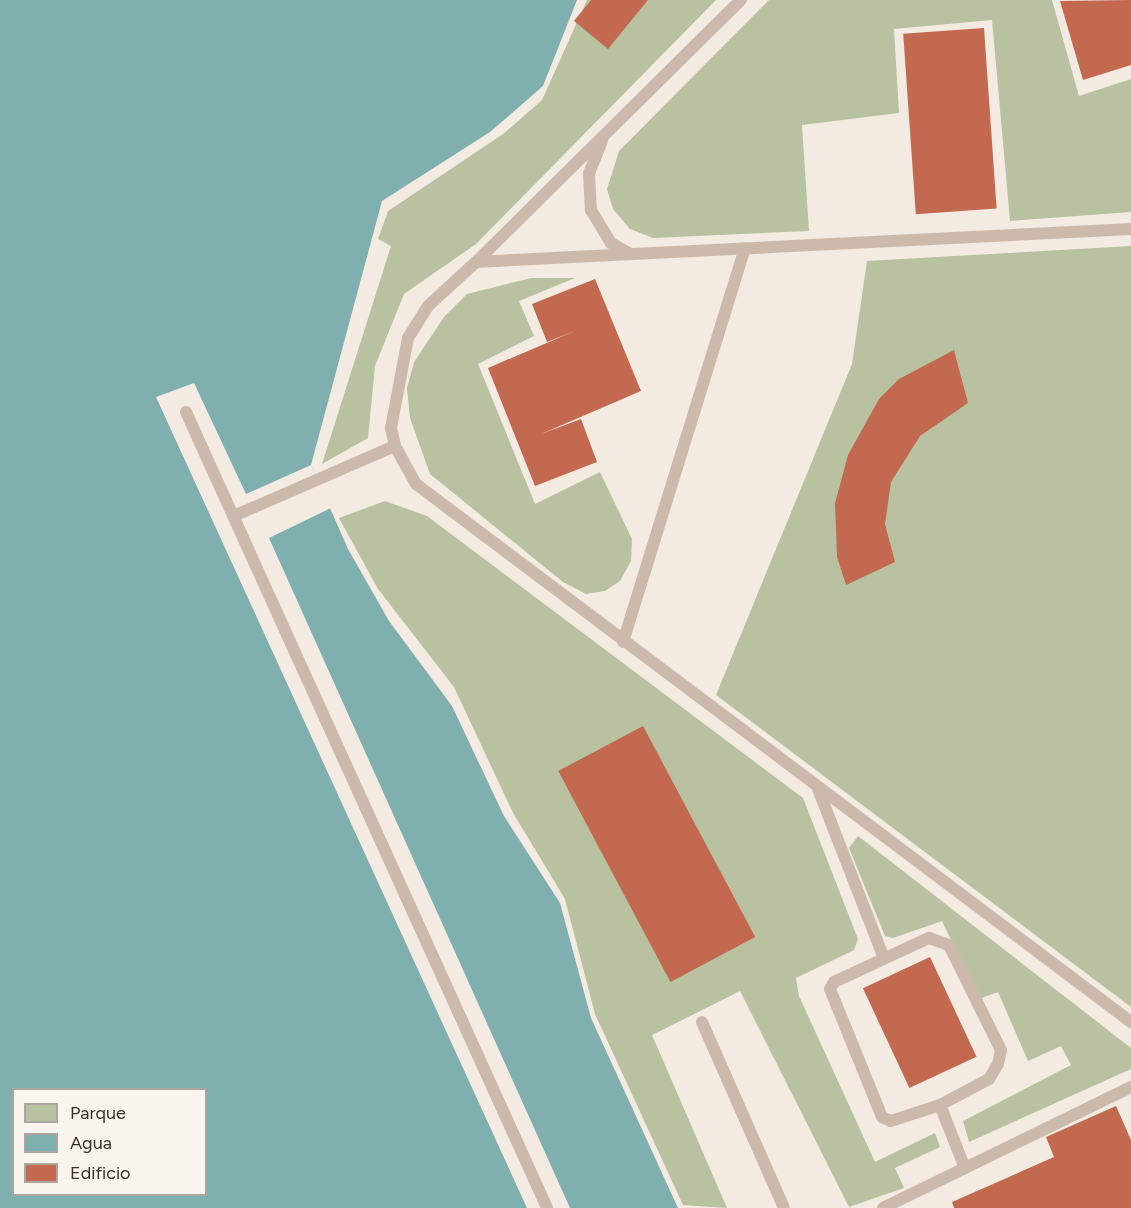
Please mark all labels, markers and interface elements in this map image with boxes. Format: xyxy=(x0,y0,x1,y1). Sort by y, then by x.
legend xyxy=(12,1088,207,1196)
text: Parque xyxy=(70,1102,126,1124)
text: Agua xyxy=(70,1132,112,1154)
text: Edificio xyxy=(70,1162,131,1184)

